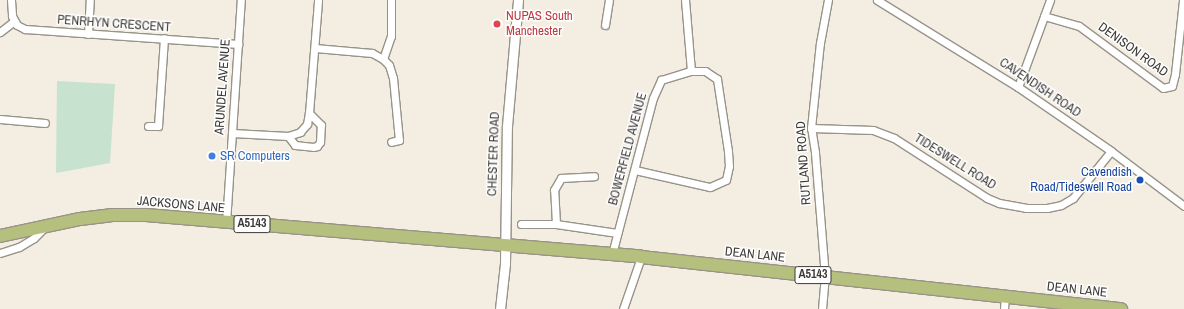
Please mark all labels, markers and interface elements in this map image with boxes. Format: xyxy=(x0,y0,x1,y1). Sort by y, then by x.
place label: NUPAS South Manchester xyxy=(506,9,573,40)
street label: PENRHYN CRESCENT xyxy=(57,12,171,36)
marker: NUPAS South Manchester xyxy=(491,18,503,30)
street label: DENISON ROAD xyxy=(1095,19,1171,81)
street label: ARUNDEL AVENUE xyxy=(212,38,234,136)
street label: CAVENDISH ROAD xyxy=(996,55,1084,121)
street label: BOWERFIELD AVENUE xyxy=(605,91,651,207)
street label: CHESTER ROAD xyxy=(485,111,503,197)
street label: RUTLAND ROAD xyxy=(793,121,815,205)
street label: TIDESWELL ROAD xyxy=(911,130,999,194)
place label: SR Computers xyxy=(220,148,290,164)
marker: SR Computers xyxy=(207,151,217,161)
place label: Cavendish Road/Tideswell Road xyxy=(1030,165,1132,196)
marker: Cavendish Road/Tideswell Road xyxy=(1135,175,1145,185)
street label: JACKSONS LANE xyxy=(136,193,226,217)
road number: A5143 xyxy=(233,214,271,234)
street label: DEAN LANE xyxy=(724,244,786,266)
road number: A5143 xyxy=(794,265,832,285)
street label: DEAN LANE xyxy=(1046,279,1108,301)

